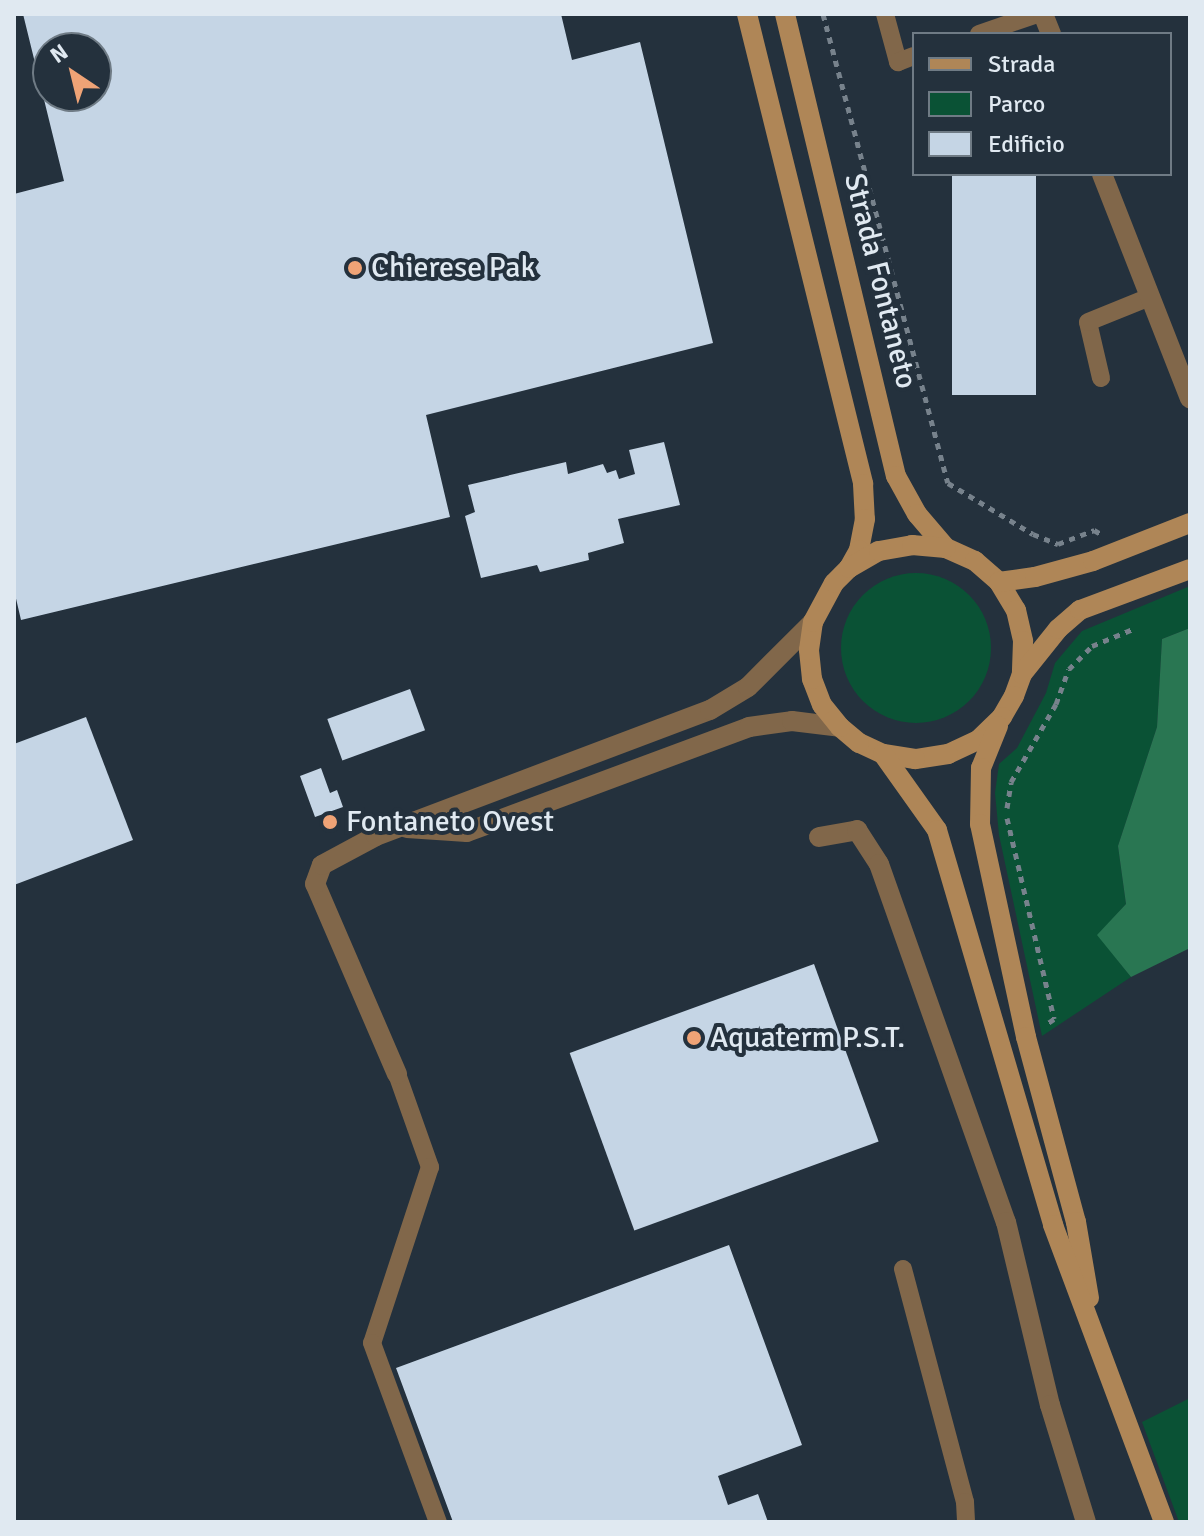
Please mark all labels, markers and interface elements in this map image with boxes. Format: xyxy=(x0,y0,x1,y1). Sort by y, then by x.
north arrow xyxy=(32,32,112,112)
legend xyxy=(912,32,1172,176)
text: N xyxy=(45,38,73,69)
text: Strada xyxy=(988,49,1055,79)
text: Parco xyxy=(988,89,1045,119)
text: Edificio xyxy=(988,129,1065,159)
street label: Strada Fontaneto xyxy=(836,170,924,392)
place label: Chierese Pak xyxy=(371,250,535,286)
marker: Chierese Pak xyxy=(346,259,364,277)
place label: Fontaneto Ovest xyxy=(346,804,554,840)
marker: Fontaneto Ovest xyxy=(321,813,339,831)
place label: Aquaterm P.S.T. xyxy=(710,1020,905,1056)
marker: Aquaterm P.S.T. xyxy=(685,1029,703,1047)

